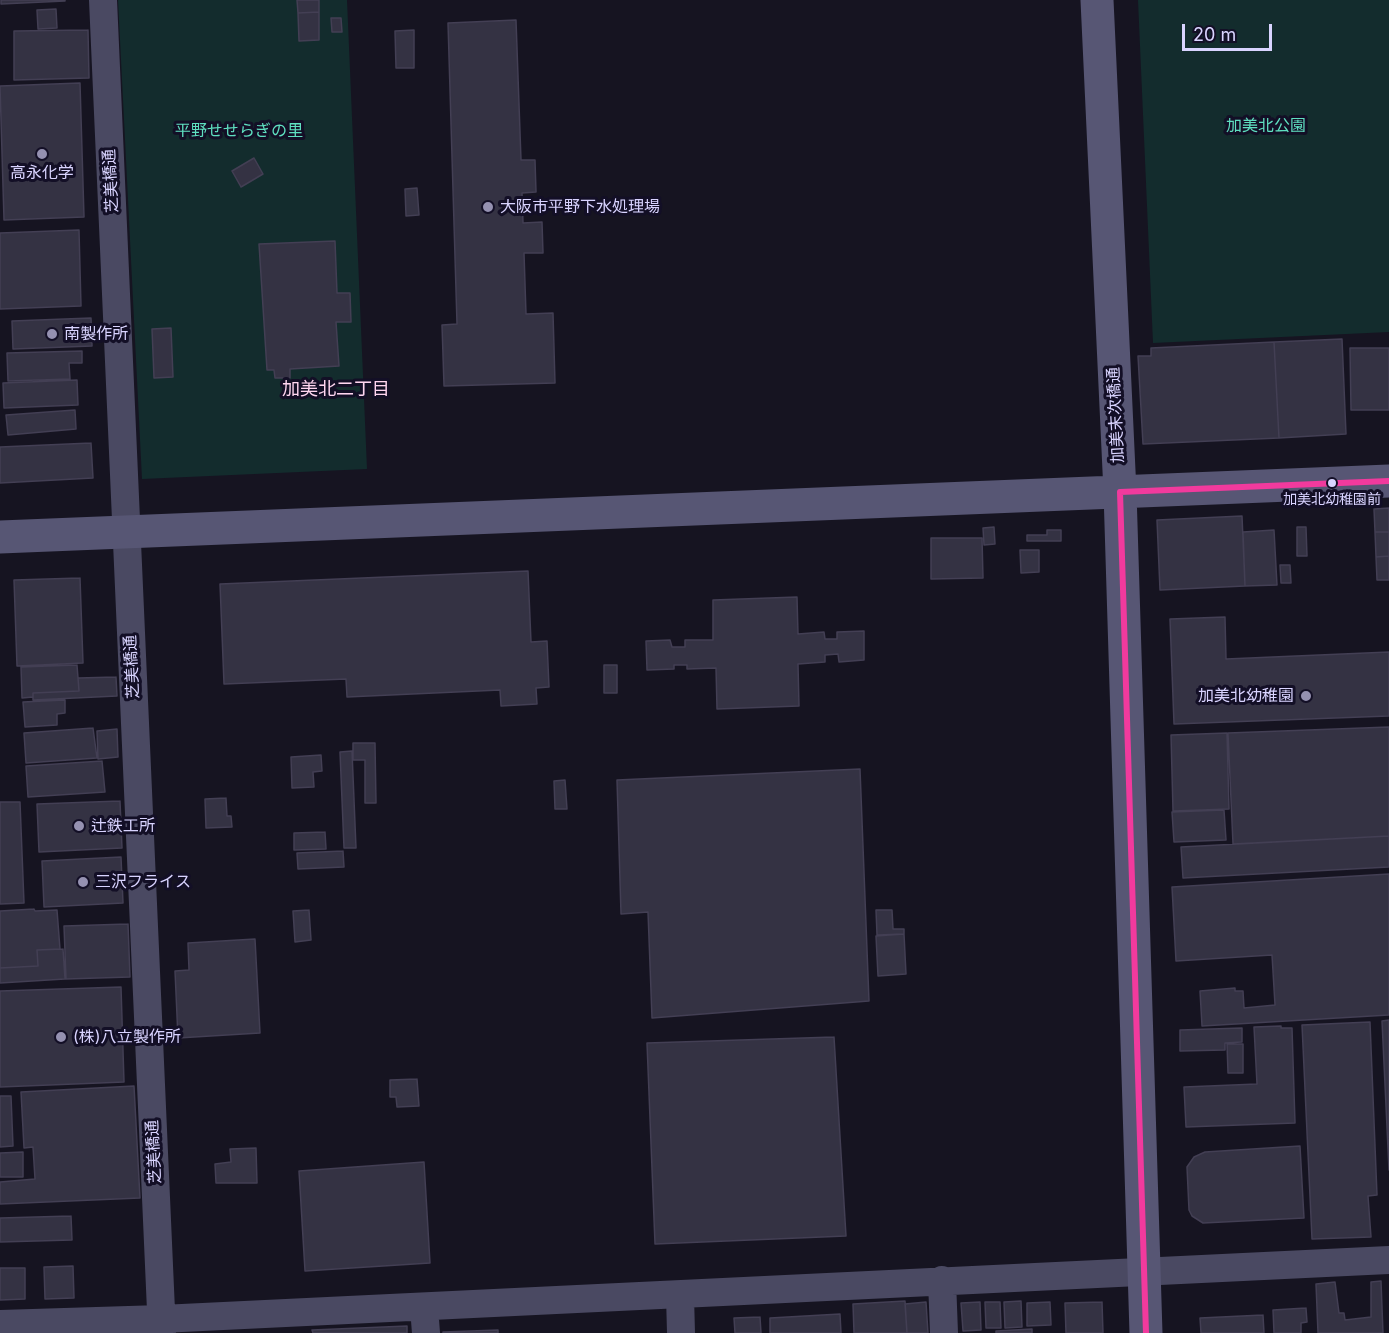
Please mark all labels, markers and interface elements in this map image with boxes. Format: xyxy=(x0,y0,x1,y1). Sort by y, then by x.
scale bar xyxy=(1185,12,1275,50)
text: 20 m xyxy=(1193,24,1236,45)
park label: 加美北公園 xyxy=(1226,116,1306,136)
park label: 平野せせらぎの里 xyxy=(175,121,303,141)
marker: 高永化学 xyxy=(35,147,49,161)
street label: 芝美橋通 xyxy=(100,149,122,213)
place label: 高永化学 xyxy=(10,163,74,183)
place label: 大阪市平野下水処理場 xyxy=(500,197,660,217)
marker: 大阪市平野下水処理場 xyxy=(481,200,495,214)
place label: 南製作所 xyxy=(64,324,128,344)
marker: 南製作所 xyxy=(45,327,59,341)
street label: 加美末次橋通 xyxy=(1104,367,1128,463)
district label: 加美北二丁目 xyxy=(282,379,390,401)
marker: 加美北幼稚園前 xyxy=(1326,477,1338,489)
place label: 加美北幼稚園前 xyxy=(1283,492,1381,508)
street label: 芝美橋通 xyxy=(121,635,143,699)
place label: 加美北幼稚園 xyxy=(1198,686,1294,706)
marker: 加美北幼稚園 xyxy=(1299,689,1313,703)
place label: 辻鉄工所 xyxy=(91,816,155,836)
marker: 辻鉄工所 xyxy=(72,819,86,833)
place label: 三沢フライス xyxy=(95,872,191,892)
marker: 三沢フライス xyxy=(76,875,90,889)
place label: (株)八立製作所 xyxy=(73,1027,181,1047)
marker: (株)八立製作所 xyxy=(54,1030,68,1044)
street label: 芝美橋通 xyxy=(143,1120,165,1184)

